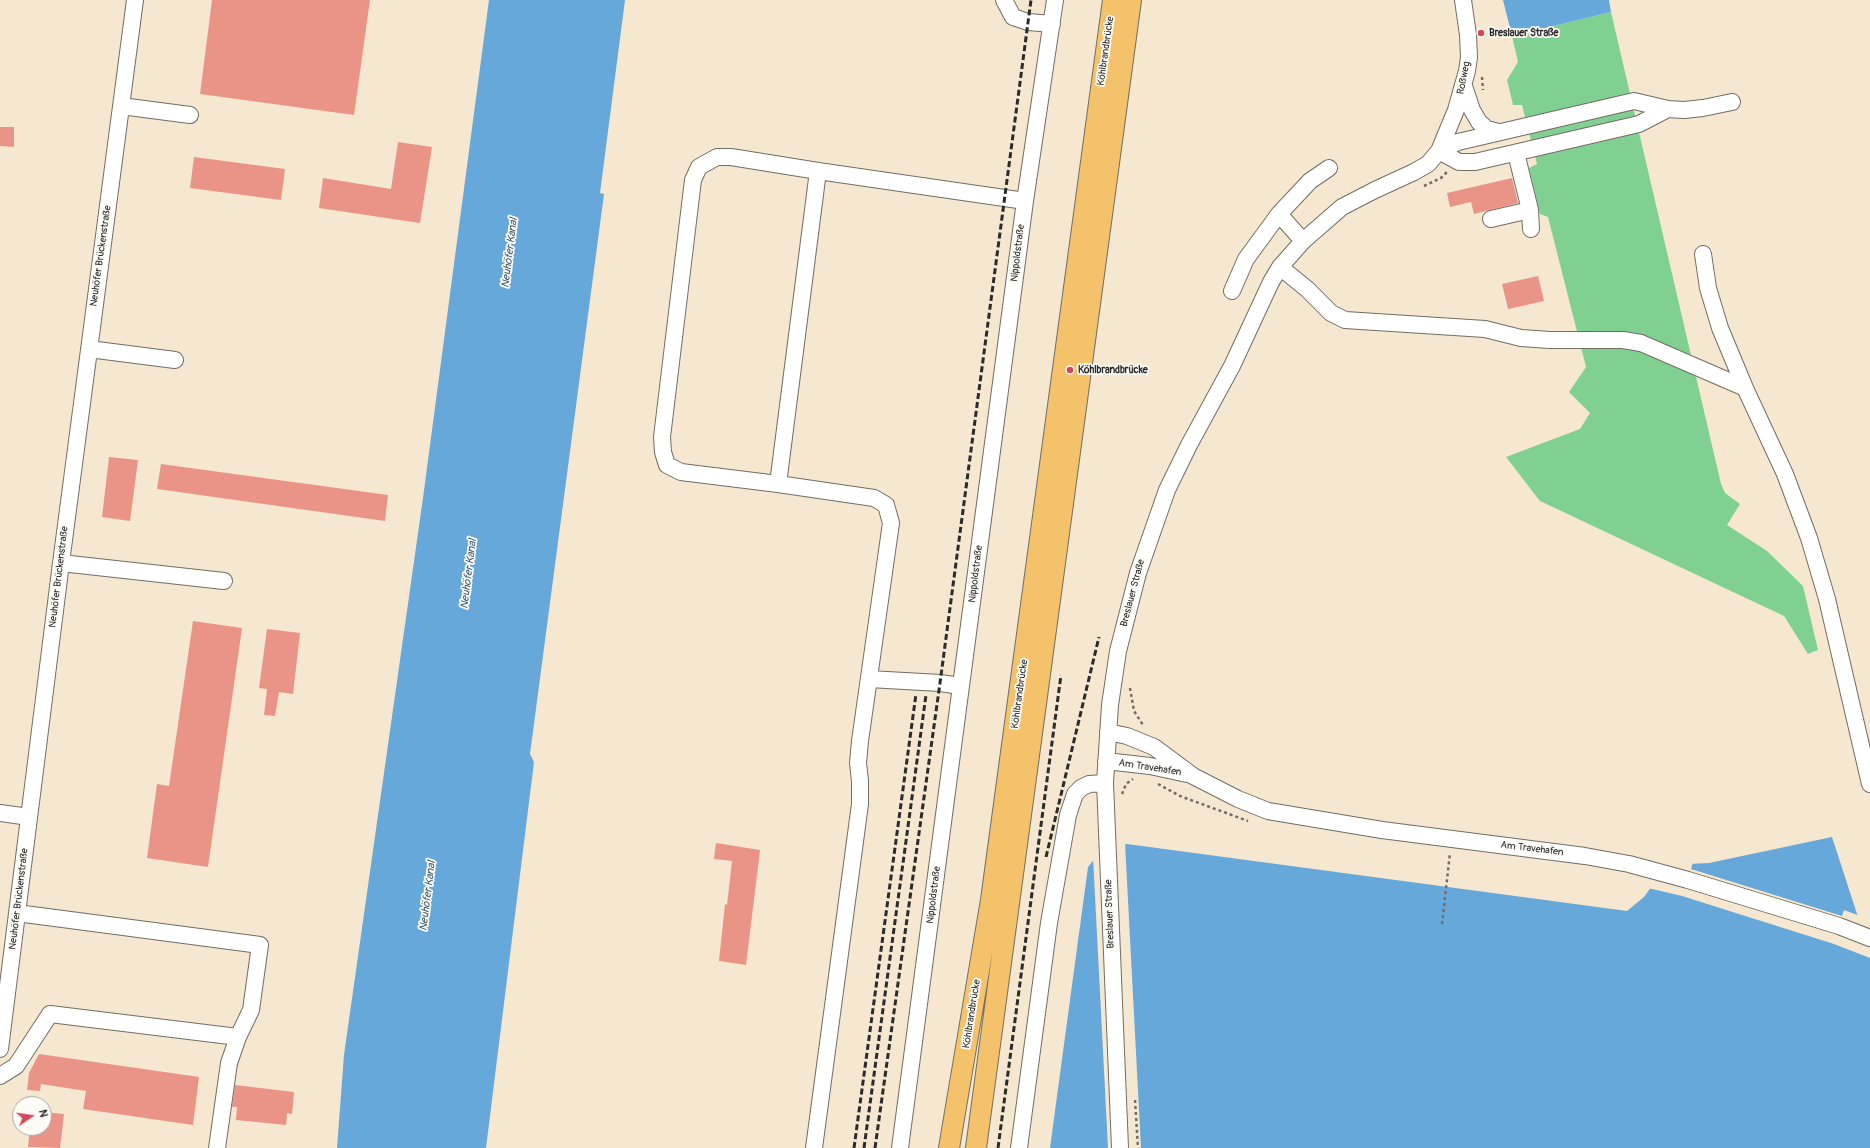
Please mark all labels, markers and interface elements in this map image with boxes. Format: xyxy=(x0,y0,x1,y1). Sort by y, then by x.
street label: Köhlbrandbrücke xyxy=(1095,16,1117,86)
place label: Breslauer Straße xyxy=(1489,27,1558,39)
marker: Breslauer Straße xyxy=(1476,28,1486,38)
street label: Roßweg xyxy=(1455,61,1473,95)
street label: Neuhöfer Brückenstraße xyxy=(88,205,114,307)
water label: Neuhöfer Kanal xyxy=(499,217,521,289)
street label: Nippoldstraße xyxy=(1009,224,1027,282)
place label: Köhlbrandbrücke xyxy=(1078,364,1148,376)
marker: Köhlbrandbrücke xyxy=(1065,365,1075,375)
street label: Neuhöfer Brückenstraße xyxy=(47,526,71,628)
water label: Neuhöfer Kanal xyxy=(458,538,480,610)
street label: Nippoldstraße xyxy=(967,545,985,603)
street label: Breslauer Straße xyxy=(1118,558,1148,628)
street label: Köhlbrandbrücke xyxy=(1009,659,1031,729)
street label: Am Travehafen xyxy=(1118,757,1182,779)
street label: Am Travehafen xyxy=(1500,839,1564,859)
street label: Neuhöfer Brückenstraße xyxy=(7,848,31,950)
water label: Neuhöfer Kanal xyxy=(417,860,439,932)
street label: Nippoldstraße xyxy=(925,866,943,924)
street label: Breslauer Straße xyxy=(1103,879,1117,949)
street label: Köhlbrandbrücke xyxy=(961,979,983,1049)
north arrow xyxy=(12,1096,52,1136)
text: N xyxy=(36,1108,50,1118)

